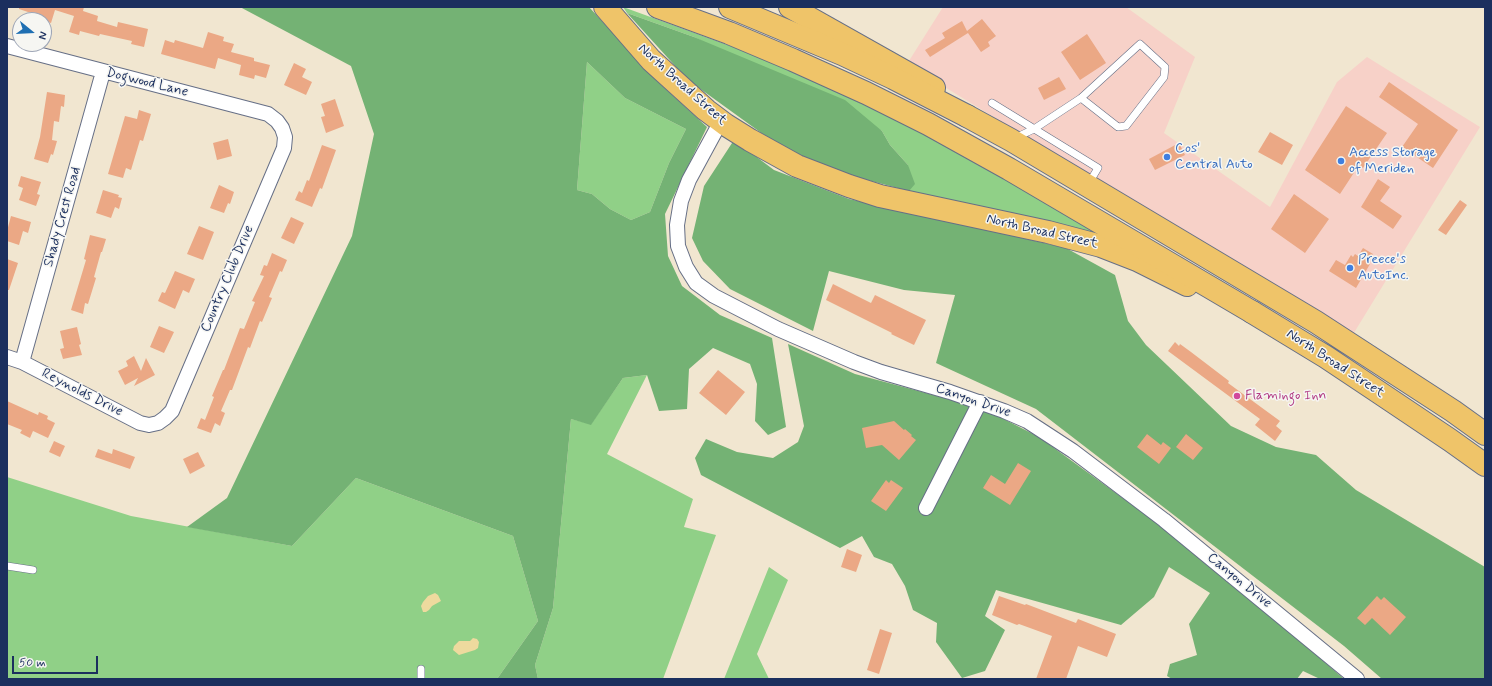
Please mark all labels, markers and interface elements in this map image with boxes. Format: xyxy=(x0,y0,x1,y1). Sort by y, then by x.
north arrow xyxy=(12,12,52,52)
text: N xyxy=(35,30,50,41)
street label: North Broad Street xyxy=(634,41,730,129)
street label: Dogwood Lane xyxy=(104,65,190,101)
place label: Cos' Central Auto xyxy=(1175,141,1253,174)
place label: Access Storage of Meriden xyxy=(1349,145,1436,178)
marker: Cos' Central Auto xyxy=(1162,152,1172,162)
marker: Access Storage of Meriden xyxy=(1336,156,1346,166)
street label: Shady Crest Road xyxy=(41,165,85,269)
street label: North Broad Street xyxy=(985,211,1099,253)
street label: Country Club Drive xyxy=(198,223,258,335)
place label: Preece's AutoInc. xyxy=(1358,252,1409,284)
marker: Preece's AutoInc. xyxy=(1345,263,1355,273)
street label: North Broad Street xyxy=(1283,326,1387,402)
street label: Reynolds Drive xyxy=(39,365,125,421)
street label: Canyon Drive xyxy=(933,380,1013,422)
place label: Flamingo Inn xyxy=(1245,388,1326,404)
marker: Flamingo Inn xyxy=(1232,391,1242,401)
street label: Canyon Drive xyxy=(1203,550,1275,612)
scale bar xyxy=(14,648,100,674)
text: 50 m xyxy=(19,655,46,671)

